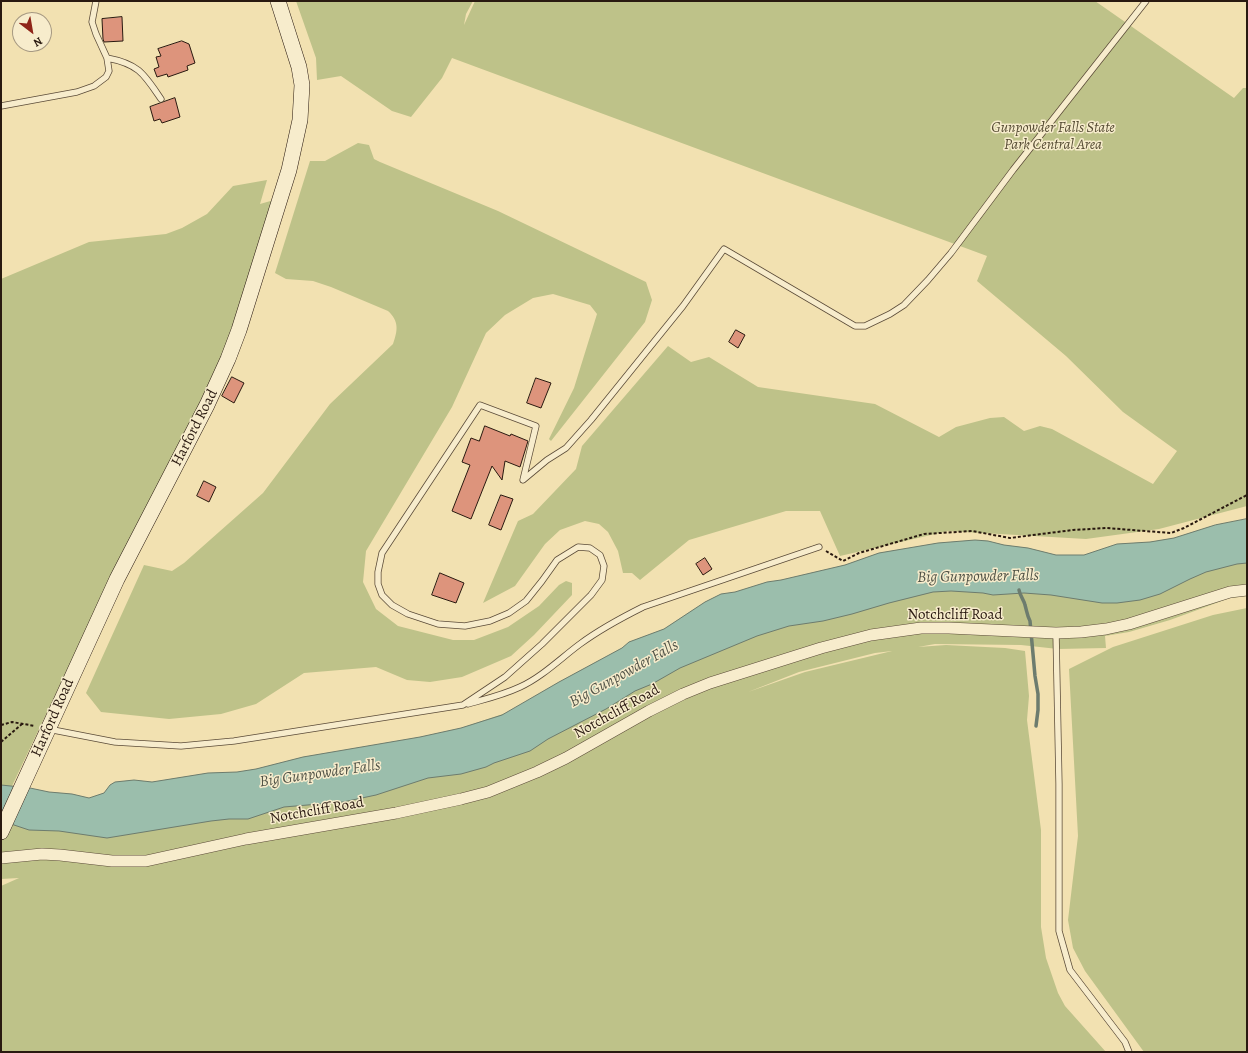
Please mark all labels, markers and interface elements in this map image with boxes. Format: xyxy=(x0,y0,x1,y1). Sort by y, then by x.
north arrow xyxy=(12,12,52,52)
text: N xyxy=(31,33,45,50)
park label: Gunpowder Falls State Park Central Area xyxy=(991,119,1115,154)
street label: Harford Road xyxy=(168,387,222,469)
water label: Big Gunpowder Falls xyxy=(917,566,1039,588)
street label: Notchcliff Road xyxy=(907,606,1003,624)
water label: Big Gunpowder Falls xyxy=(566,636,682,712)
street label: Harford Road xyxy=(28,676,78,760)
street label: Notchcliff Road xyxy=(571,681,663,743)
water label: Big Gunpowder Falls xyxy=(258,756,382,792)
street label: Notchcliff Road xyxy=(269,794,365,828)

